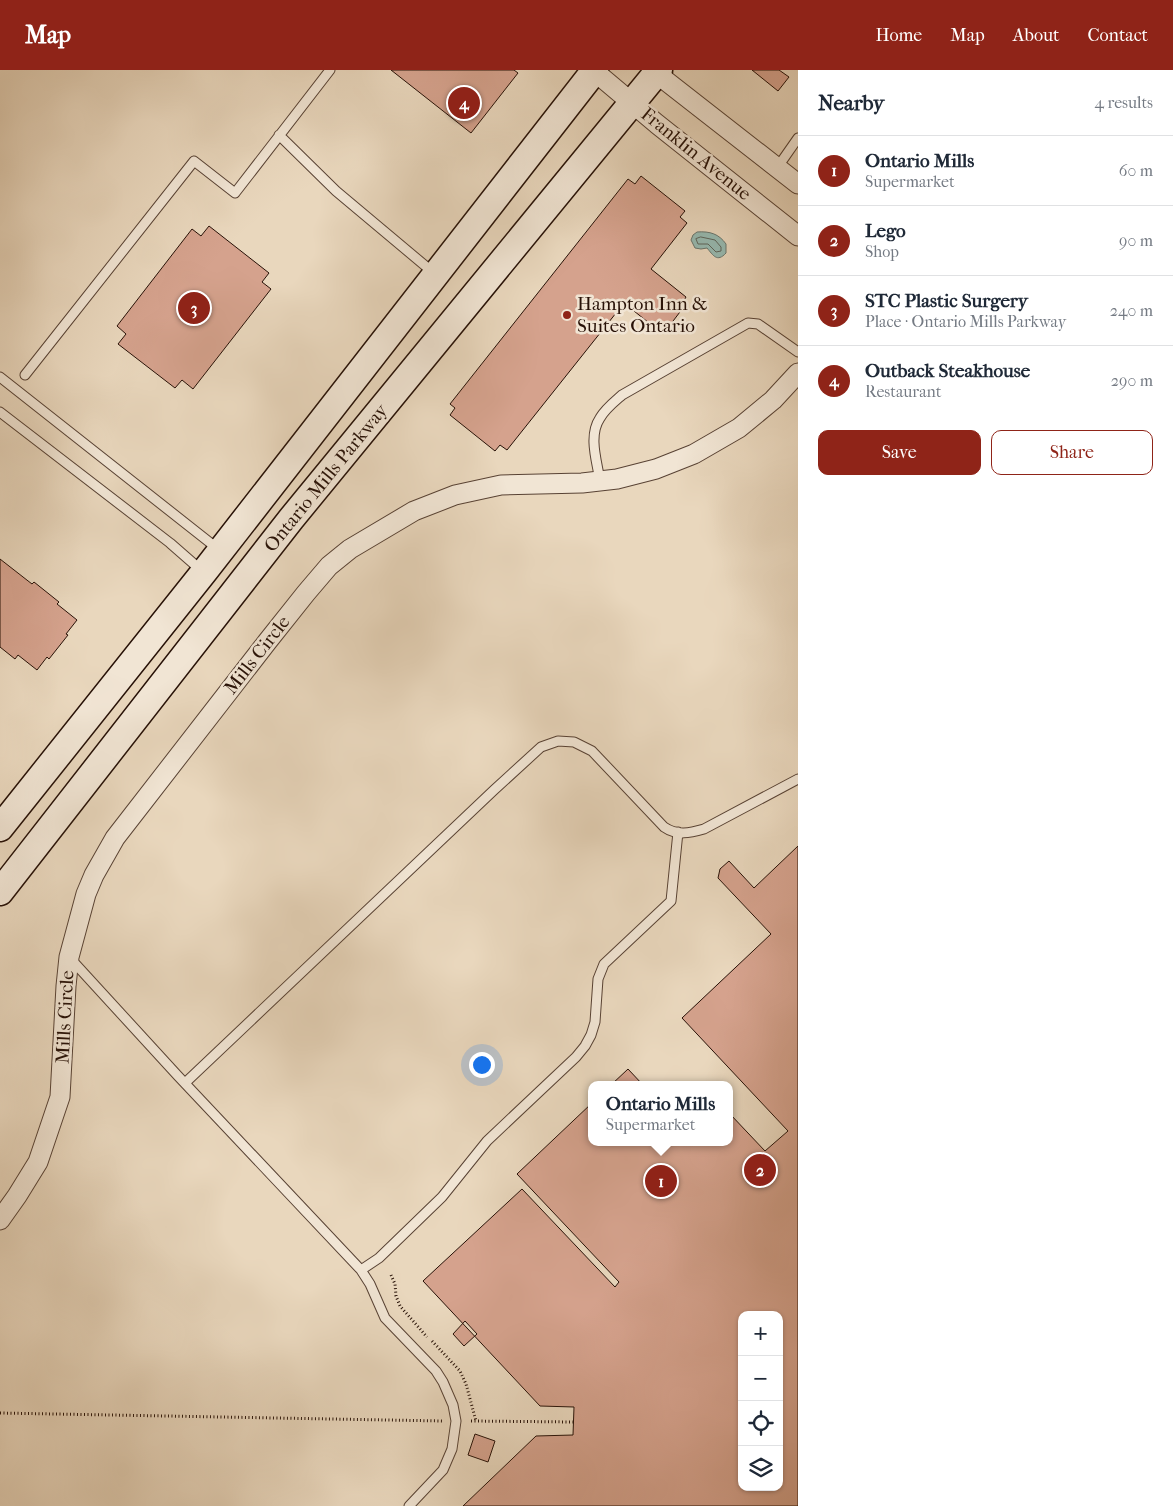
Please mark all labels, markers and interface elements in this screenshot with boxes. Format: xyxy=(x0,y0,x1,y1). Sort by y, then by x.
text: Map xyxy=(25,21,71,49)
text: Home xyxy=(875,25,922,46)
text: Map xyxy=(950,25,985,46)
text: About xyxy=(1013,25,1059,46)
text: Contact xyxy=(1087,25,1148,46)
pin: 4 xyxy=(448,84,480,122)
text: Nearby xyxy=(818,91,884,115)
text: 4 results xyxy=(1095,93,1153,112)
street label: Franklin Avenue xyxy=(637,103,755,205)
text: Ontario Mills xyxy=(865,150,974,172)
text: 1 xyxy=(831,161,837,180)
text: 60 m xyxy=(1119,161,1153,180)
text: Supermarket xyxy=(865,172,955,191)
text: Lego xyxy=(865,220,906,242)
text: 2 xyxy=(830,231,838,250)
text: 90 m xyxy=(1119,231,1153,250)
text: Shop xyxy=(865,242,899,261)
pin: 3 xyxy=(178,289,210,327)
text: STC Plastic Surgery xyxy=(865,290,1028,312)
place label: Hampton Inn & Suites Ontario xyxy=(577,293,707,337)
text: 3 xyxy=(831,301,837,320)
text: 240 m xyxy=(1110,301,1153,320)
marker: Hampton Inn & Suites Ontario xyxy=(561,309,573,321)
text: Place · Ontario Mills Parkway xyxy=(865,312,1066,331)
text: Outback Steakhouse xyxy=(865,360,1030,382)
text: 4 xyxy=(829,371,839,390)
text: 290 m xyxy=(1111,371,1153,390)
text: Restaurant xyxy=(865,382,941,401)
street label: Ontario Mills Parkway xyxy=(260,399,393,556)
button: Save xyxy=(818,430,981,475)
button: Share xyxy=(991,430,1153,475)
street label: Mills Circle xyxy=(219,611,295,699)
street label: Mills Circle xyxy=(52,970,78,1064)
your location xyxy=(469,1052,495,1078)
popup xyxy=(588,1081,733,1146)
text: Ontario Mills xyxy=(606,1093,715,1115)
text: Supermarket xyxy=(606,1115,696,1134)
pin: 2 xyxy=(744,1151,776,1189)
pin: 1 xyxy=(645,1162,677,1200)
map controls xyxy=(738,1311,783,1491)
button: + xyxy=(738,1311,783,1356)
button: − xyxy=(738,1356,783,1401)
button: locate xyxy=(738,1401,783,1446)
button: layers xyxy=(738,1446,783,1491)

